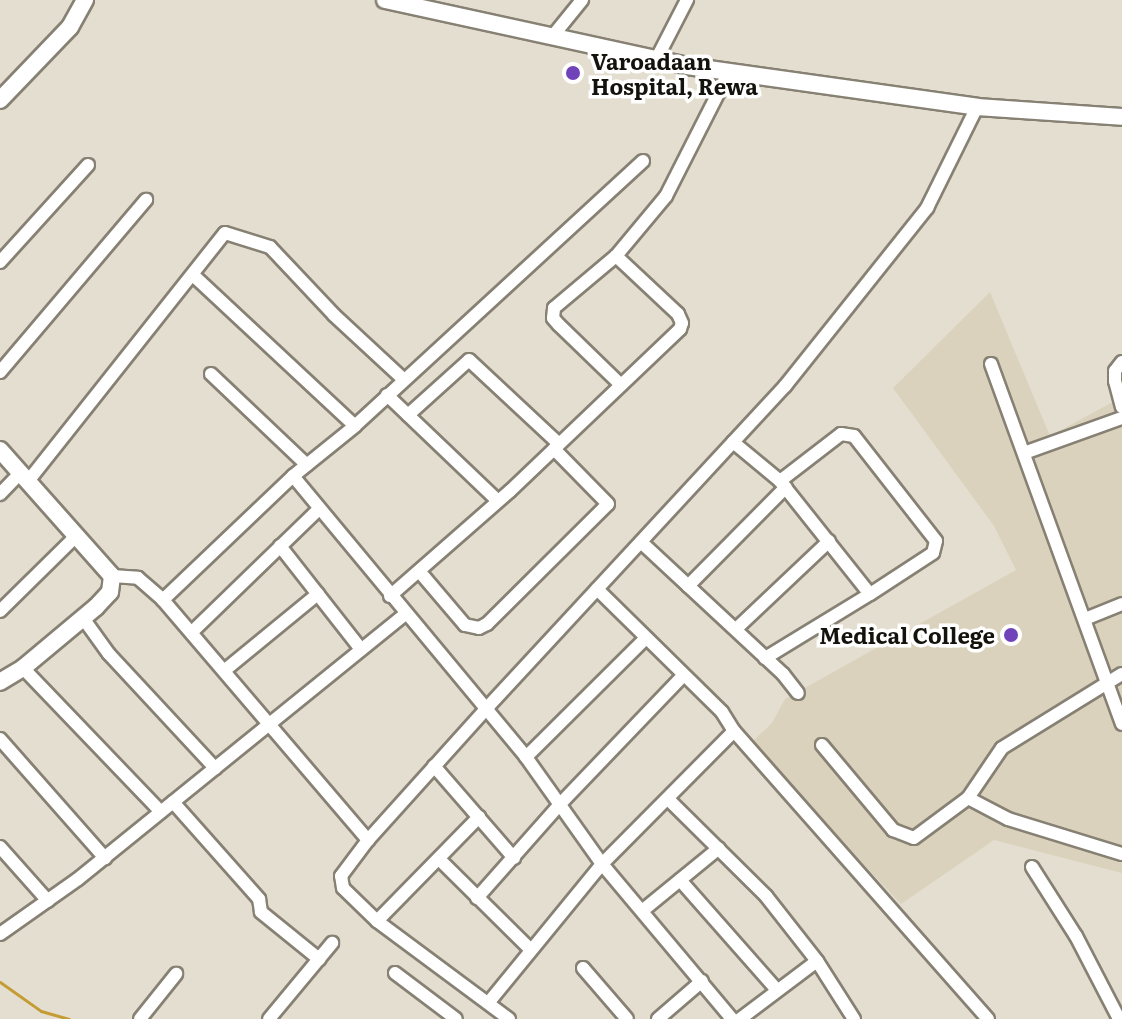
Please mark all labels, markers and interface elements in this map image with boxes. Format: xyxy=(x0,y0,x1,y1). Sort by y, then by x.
place label: Varoadaan Hospital, Rewa xyxy=(591,47,758,98)
marker: Varoadaan Hospital, Rewa xyxy=(562,62,584,84)
place label: Medical College xyxy=(819,622,995,648)
marker: Medical College xyxy=(1002,626,1020,644)

